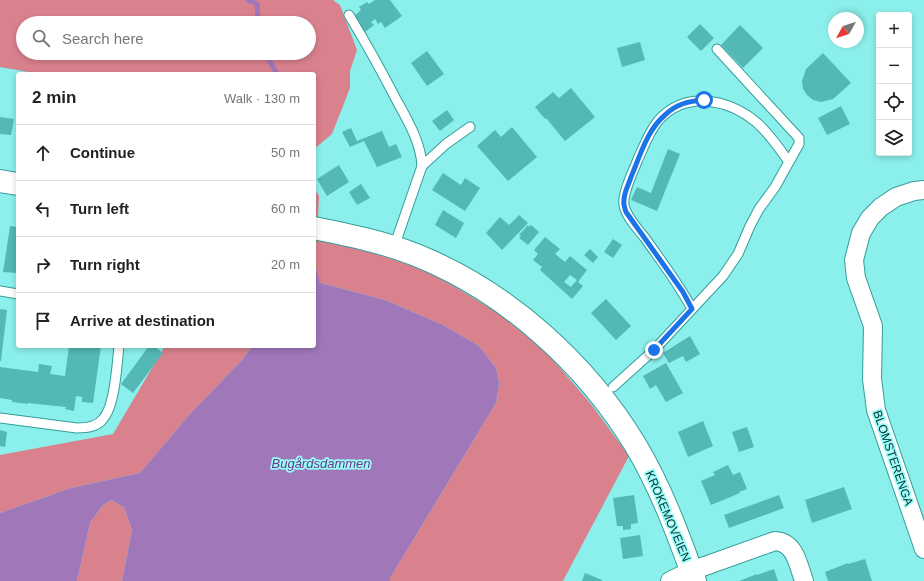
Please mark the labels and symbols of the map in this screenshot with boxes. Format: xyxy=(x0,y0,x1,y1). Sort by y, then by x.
north arrow xyxy=(828,12,864,48)
route start xyxy=(695,91,713,109)
route end xyxy=(645,341,663,359)
street label: BLOMSTERENGA xyxy=(870,408,916,508)
water label: Bugårdsdammen xyxy=(272,456,371,471)
street label: KROKEMOVEIEN xyxy=(643,468,693,564)

